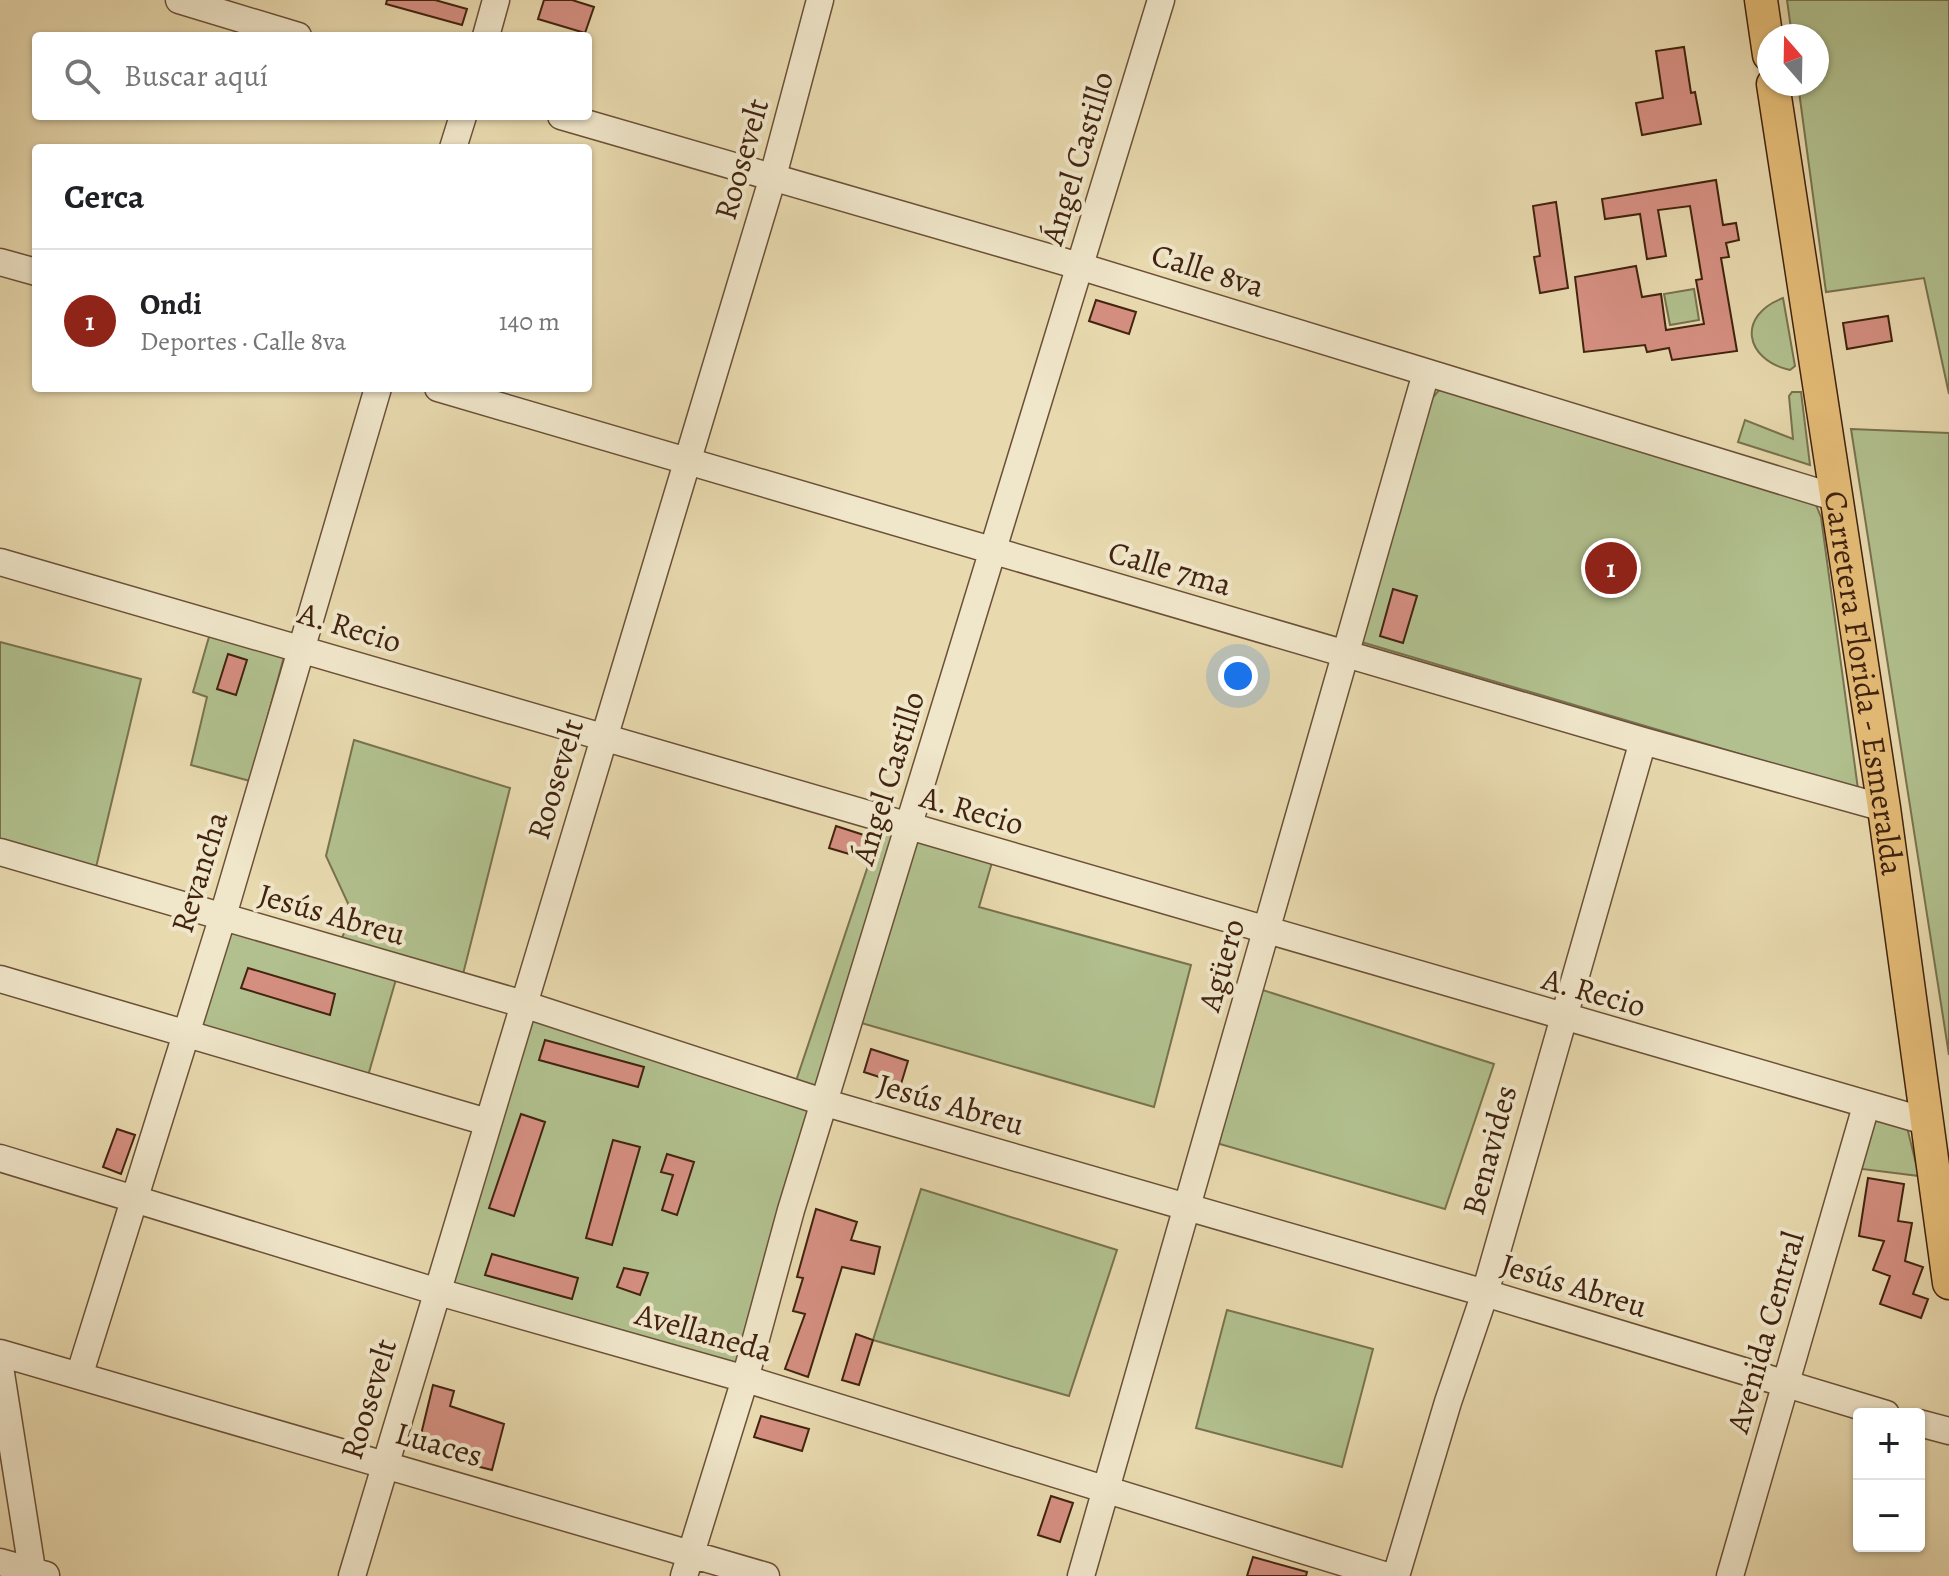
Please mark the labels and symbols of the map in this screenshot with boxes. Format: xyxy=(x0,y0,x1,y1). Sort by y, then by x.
north arrow xyxy=(1757,24,1829,96)
street label: Ángel Castillo xyxy=(1029,66,1124,251)
street label: Roosevelt xyxy=(703,93,779,225)
street label: Calle 8va xyxy=(1146,232,1270,308)
street label: Carretera Florida - Esmeralda xyxy=(1814,488,1915,878)
street label: Calle 7ma xyxy=(1103,529,1237,607)
pin: 1 xyxy=(1585,538,1637,598)
street label: A. Recio xyxy=(292,590,407,663)
your location xyxy=(1218,656,1258,696)
street label: Ángel Castillo xyxy=(840,686,935,871)
street label: Roosevelt xyxy=(516,713,594,845)
street label: A. Recio xyxy=(914,774,1029,846)
street label: Revancha xyxy=(160,806,238,938)
street label: Jesús Abreu xyxy=(253,872,411,956)
street label: Agüero xyxy=(1187,914,1255,1017)
street label: A. Recio xyxy=(1536,956,1651,1028)
street label: Jesús Abreu xyxy=(872,1062,1030,1146)
street label: Benavides xyxy=(1451,1080,1527,1220)
street label: Avenida Central xyxy=(1715,1226,1815,1439)
street label: Jesús Abreu xyxy=(1495,1242,1653,1328)
street label: Avellaneda xyxy=(629,1291,778,1373)
street label: Roosevelt xyxy=(329,1333,407,1465)
street label: Luaces xyxy=(390,1411,488,1477)

